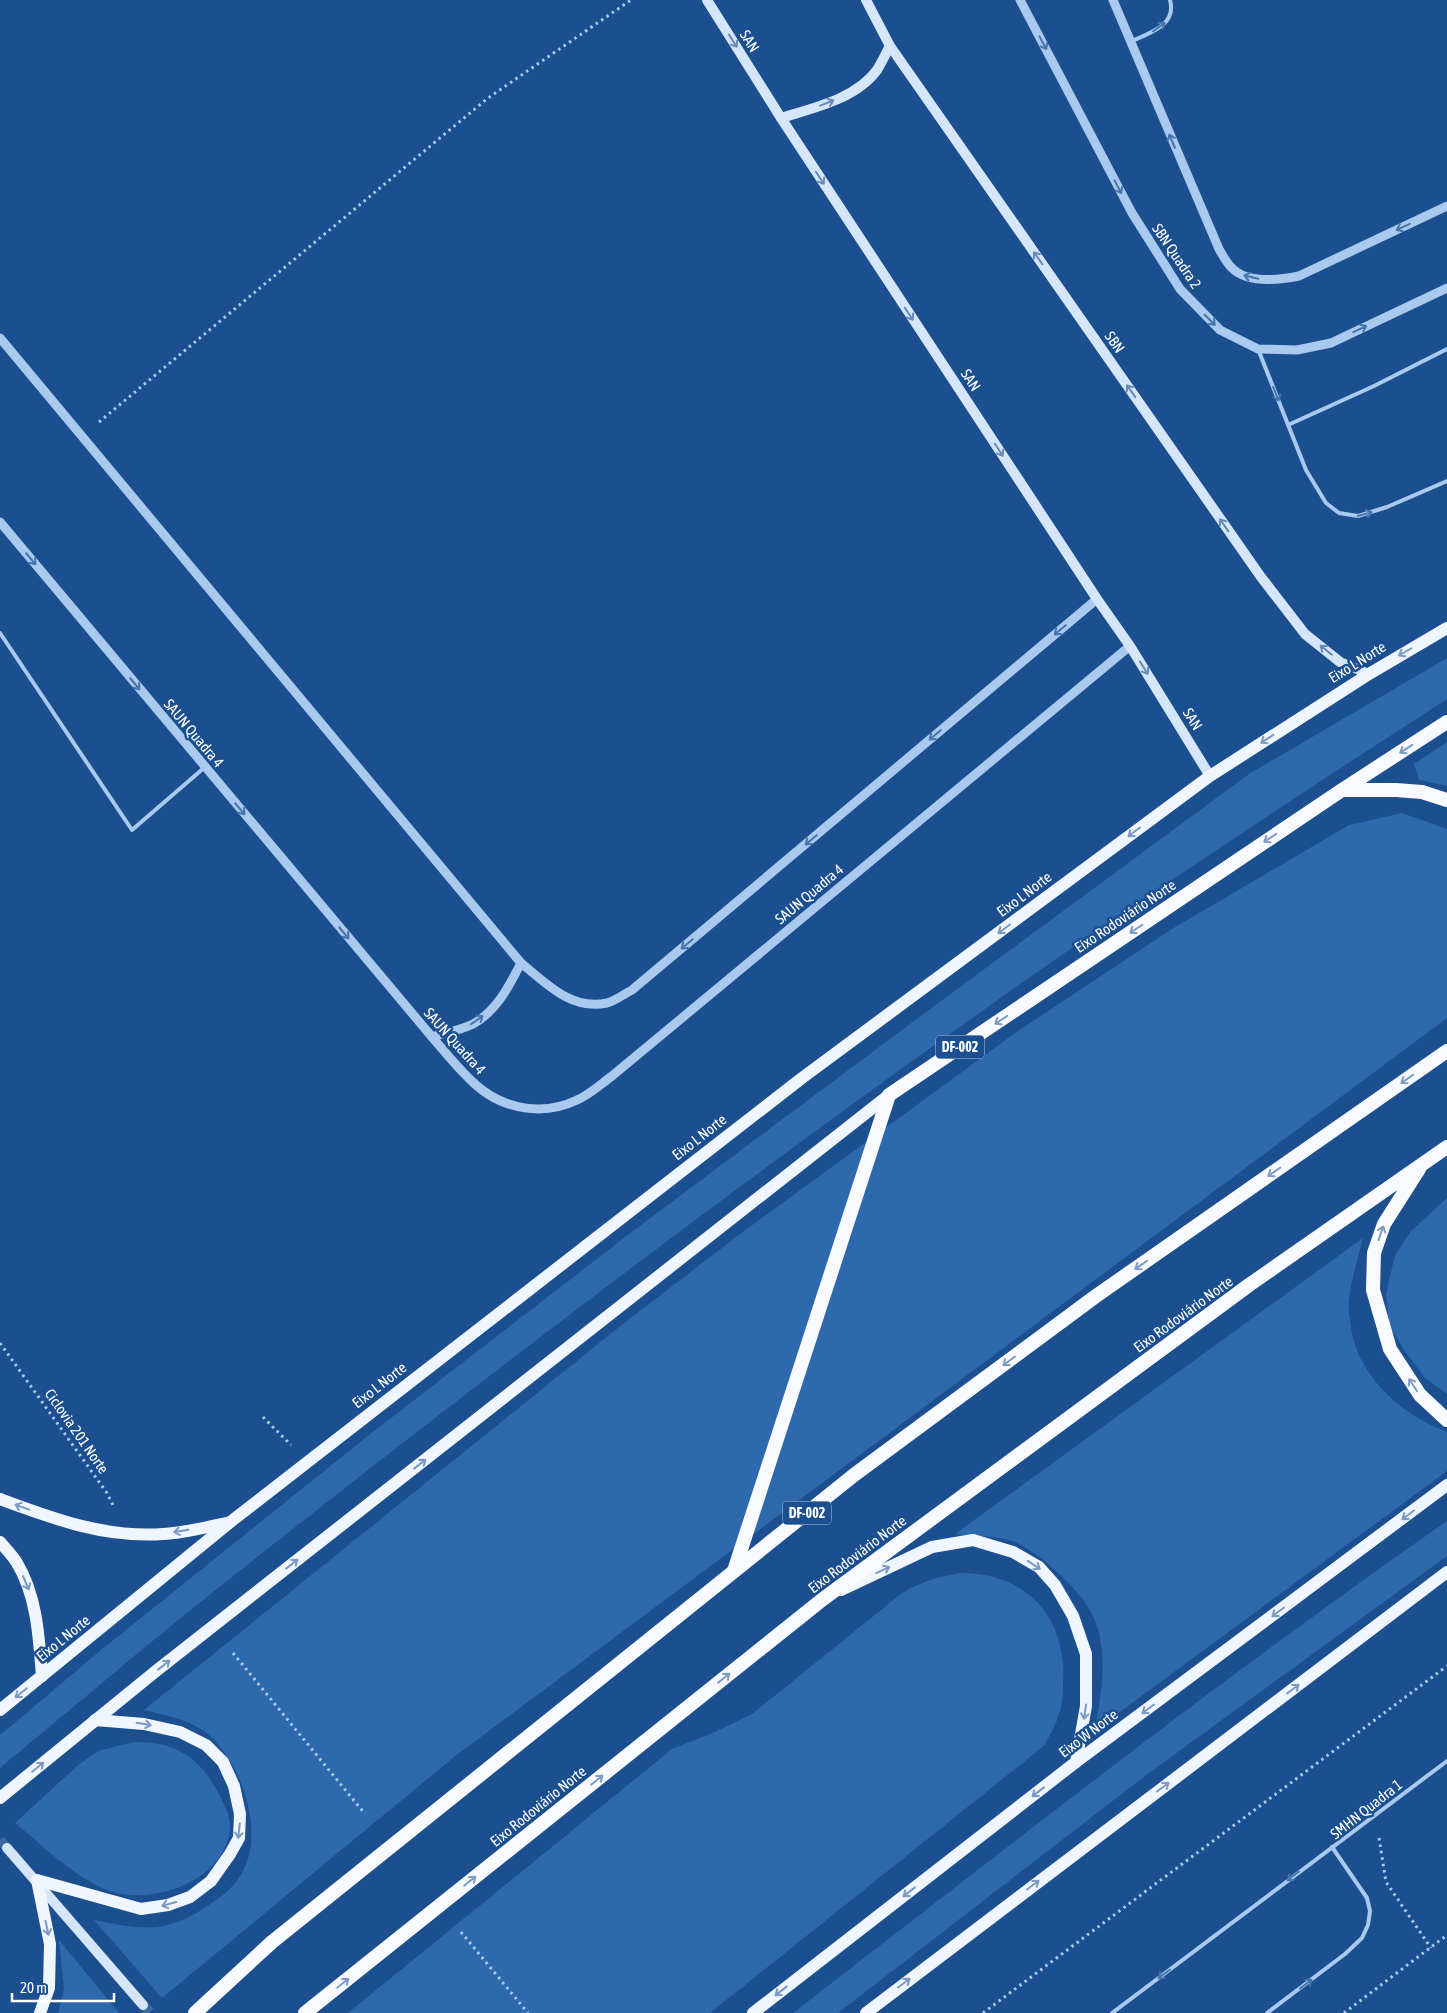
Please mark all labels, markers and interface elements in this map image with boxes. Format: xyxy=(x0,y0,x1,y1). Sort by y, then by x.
one-way arrow xyxy=(1152,22,1166,32)
street label: SAN xyxy=(737,27,763,55)
one-way arrow xyxy=(728,34,738,48)
one-way arrow xyxy=(1038,36,1048,51)
one-way arrow xyxy=(819,98,834,107)
one-way arrow xyxy=(1167,133,1176,148)
one-way arrow xyxy=(815,171,825,185)
one-way arrow xyxy=(1114,179,1123,194)
street label: SBN Quadra 2 xyxy=(1149,220,1205,292)
one-way arrow xyxy=(1396,222,1411,232)
one-way arrow xyxy=(1033,251,1043,265)
one-way arrow xyxy=(1243,272,1259,281)
one-way arrow xyxy=(904,307,915,321)
one-way arrow xyxy=(1204,314,1216,326)
one-way arrow xyxy=(1352,324,1367,333)
street label: SBN xyxy=(1102,328,1128,356)
street label: SAN xyxy=(958,366,984,394)
one-way arrow xyxy=(1126,385,1136,399)
one-way arrow xyxy=(1272,386,1281,402)
one-way arrow xyxy=(994,442,1004,456)
one-way arrow xyxy=(1356,508,1372,518)
one-way arrow xyxy=(1219,518,1229,532)
one-way arrow xyxy=(26,553,37,566)
one-way arrow xyxy=(1053,625,1066,636)
street label: Eixo L Norte xyxy=(1325,638,1389,686)
one-way arrow xyxy=(1320,645,1333,656)
one-way arrow xyxy=(1398,648,1412,658)
one-way arrow xyxy=(1139,661,1149,675)
one-way arrow xyxy=(130,677,141,690)
street label: SAUN Quadra 4 xyxy=(161,695,227,771)
street label: SAN xyxy=(1180,705,1206,733)
one-way arrow xyxy=(929,729,942,741)
one-way arrow xyxy=(1261,734,1275,744)
one-way arrow xyxy=(1399,743,1413,754)
one-way arrow xyxy=(234,802,245,815)
one-way arrow xyxy=(1127,827,1141,837)
one-way arrow xyxy=(1264,833,1278,843)
one-way arrow xyxy=(805,834,818,845)
street label: SAUN Quadra 4 xyxy=(771,861,847,927)
street label: Eixo L Norte xyxy=(993,868,1055,920)
street label: Eixo Rodoviário Norte xyxy=(1071,876,1179,956)
one-way arrow xyxy=(997,924,1011,934)
one-way arrow xyxy=(1129,924,1143,934)
one-way arrow xyxy=(339,926,350,939)
one-way arrow xyxy=(680,939,693,950)
street label: SAUN Quadra 4 xyxy=(421,1004,489,1078)
one-way arrow xyxy=(470,1015,484,1025)
one-way arrow xyxy=(994,1015,1008,1025)
road number: DF-002 xyxy=(936,1036,984,1058)
one-way arrow xyxy=(1400,1074,1414,1084)
street label: Eixo L Norte xyxy=(669,1111,730,1163)
one-way arrow xyxy=(1267,1167,1281,1177)
one-way arrow xyxy=(1377,1226,1386,1242)
one-way arrow xyxy=(1134,1260,1148,1270)
street label: Eixo Rodoviário Norte xyxy=(1130,1272,1236,1356)
one-way arrow xyxy=(1003,1355,1016,1366)
street label: Eixo L Norte xyxy=(349,1359,410,1411)
one-way arrow xyxy=(1408,1379,1418,1393)
street label: Ciclovia 201 Norte xyxy=(42,1385,113,1477)
one-way arrow xyxy=(413,1459,427,1469)
one-way arrow xyxy=(15,1502,31,1512)
road number: DF-002 xyxy=(783,1502,831,1525)
one-way arrow xyxy=(1402,1509,1415,1520)
street label: Eixo Rodoviário Norte xyxy=(805,1512,909,1596)
one-way arrow xyxy=(173,1527,189,1537)
one-way arrow xyxy=(285,1559,298,1570)
one-way arrow xyxy=(1027,1560,1041,1570)
one-way arrow xyxy=(875,1565,890,1575)
one-way arrow xyxy=(21,1575,31,1590)
one-way arrow xyxy=(1271,1607,1285,1617)
street label: Eixo L Norte xyxy=(33,1611,93,1665)
one-way arrow xyxy=(158,1660,171,1671)
one-way arrow xyxy=(717,1673,730,1684)
one-way arrow xyxy=(1286,1684,1300,1694)
one-way arrow xyxy=(15,1687,28,1698)
one-way arrow xyxy=(1079,1703,1089,1719)
one-way arrow xyxy=(1141,1704,1155,1714)
street label: Eixo W Norte xyxy=(1055,1705,1121,1761)
one-way arrow xyxy=(135,1720,151,1730)
one-way arrow xyxy=(31,1761,44,1772)
street label: Eixo Rodoviário Norte xyxy=(487,1762,589,1850)
one-way arrow xyxy=(590,1774,603,1785)
street label: SMHN Quadra 1 xyxy=(1327,1776,1405,1842)
one-way arrow xyxy=(1156,1781,1169,1792)
one-way arrow xyxy=(1031,1787,1044,1798)
one-way arrow xyxy=(234,1823,244,1839)
one-way arrow xyxy=(1287,1871,1300,1882)
one-way arrow xyxy=(463,1876,476,1887)
one-way arrow xyxy=(1026,1879,1039,1890)
one-way arrow xyxy=(903,1886,916,1897)
one-way arrow xyxy=(161,1900,177,1910)
one-way arrow xyxy=(42,1919,52,1935)
one-way arrow xyxy=(1157,1969,1171,1979)
scale bar xyxy=(12,1970,115,2002)
one-way arrow xyxy=(336,1977,349,1988)
one-way arrow xyxy=(897,1978,910,1989)
one-way arrow xyxy=(1299,1978,1312,1989)
text: 20 m xyxy=(20,1979,47,1996)
one-way arrow xyxy=(775,1986,788,1997)

